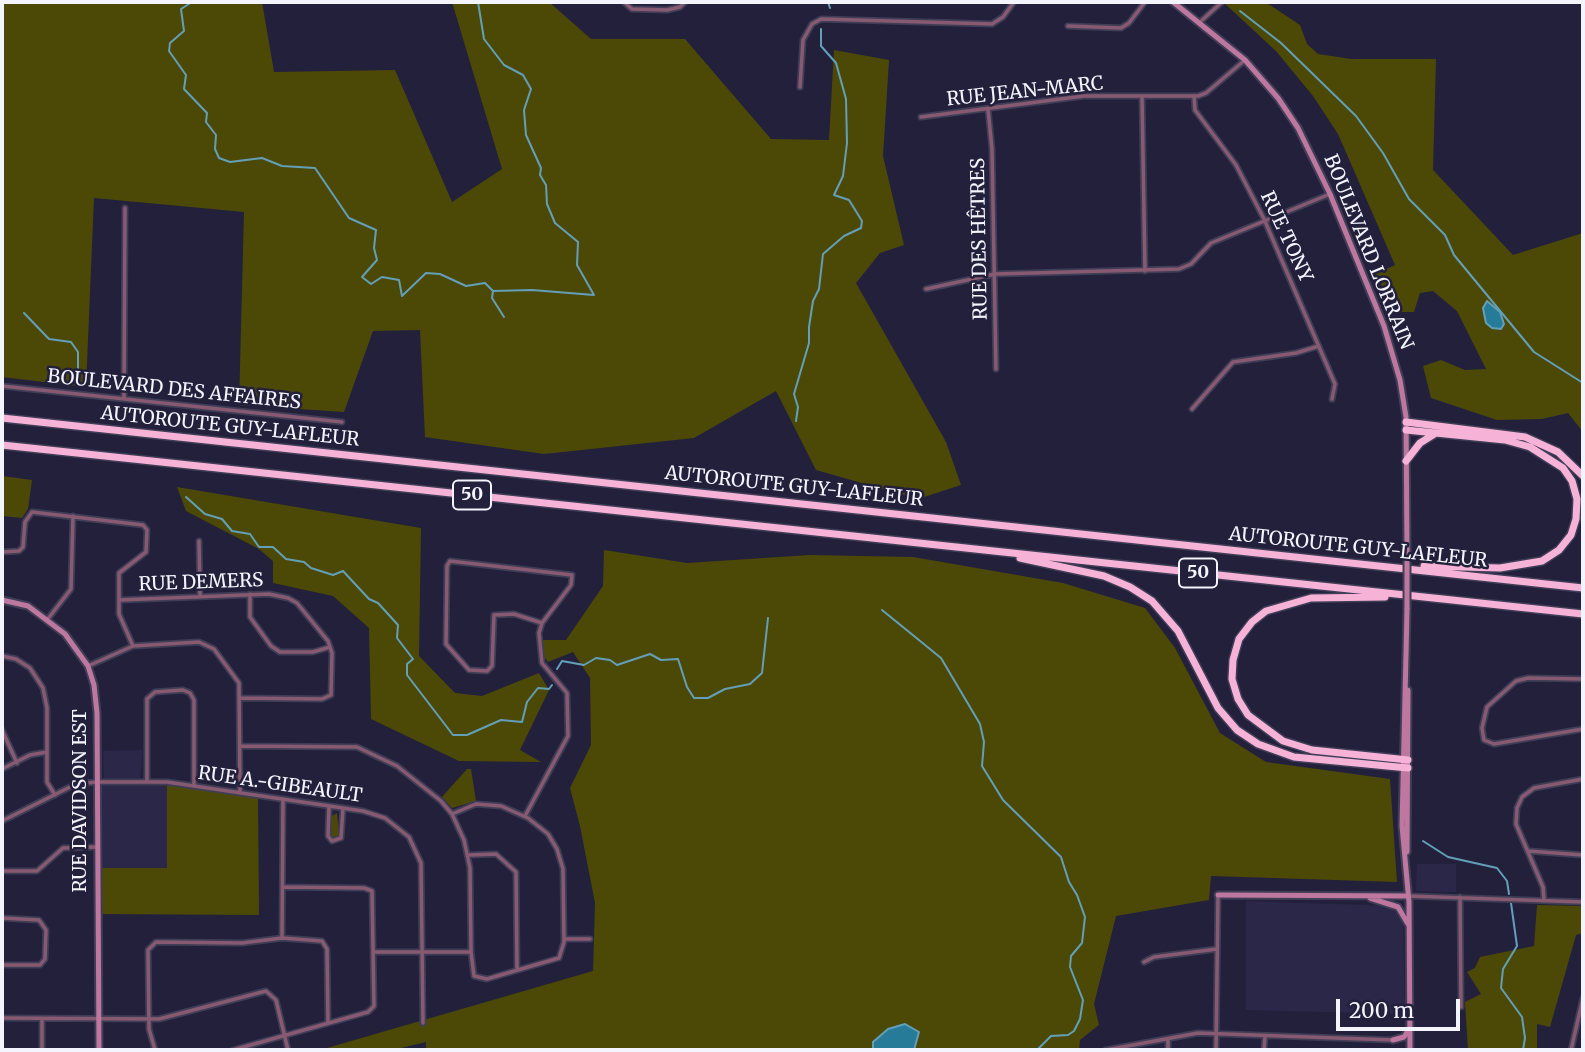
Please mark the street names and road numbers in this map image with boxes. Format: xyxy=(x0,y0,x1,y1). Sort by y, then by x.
street label: RUE JEAN-MARC xyxy=(946,72,1104,112)
street label: BOULEVARD LORRAIN xyxy=(1318,151,1418,353)
street label: RUE DES HÊTRES xyxy=(967,158,993,320)
street label: RUE TONY xyxy=(1255,188,1317,286)
street label: BOULEVARD DES AFFAIRES xyxy=(46,365,302,415)
street label: AUTOROUTE GUY-LAFLEUR xyxy=(100,402,360,452)
street label: AUTOROUTE GUY-LAFLEUR xyxy=(664,462,924,512)
road number: 50 xyxy=(453,480,491,509)
street label: AUTOROUTE GUY-LAFLEUR xyxy=(1228,523,1488,573)
road number: 50 xyxy=(1179,558,1217,588)
street label: RUE DEMERS xyxy=(138,569,264,597)
street label: RUE DAVIDSON EST xyxy=(70,709,92,893)
street label: RUE A.-GIBEAULT xyxy=(196,762,364,808)

